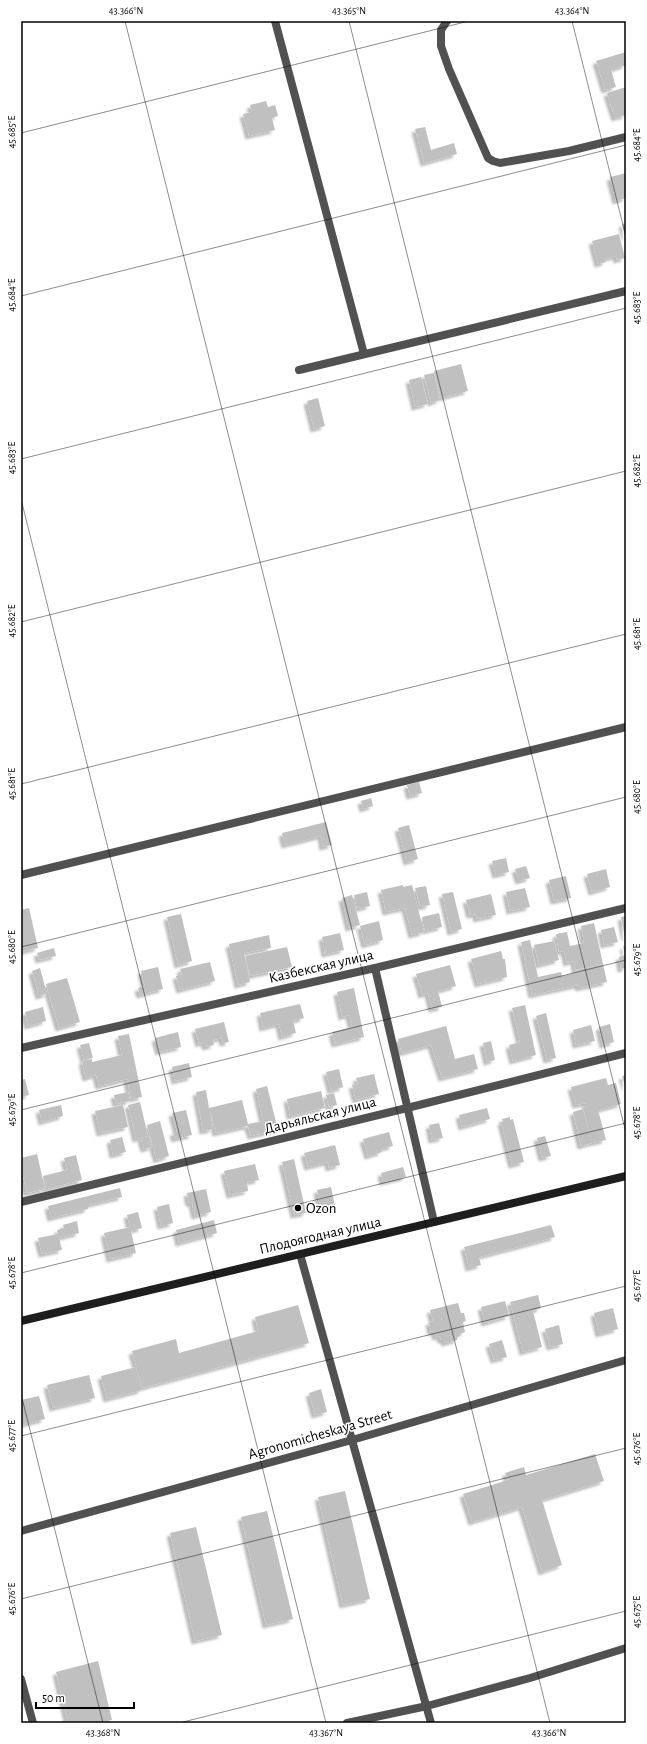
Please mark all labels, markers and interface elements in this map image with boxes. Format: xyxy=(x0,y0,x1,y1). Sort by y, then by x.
text: 43.366°N xyxy=(109,6,143,16)
text: 43.365°N xyxy=(332,6,366,16)
text: 43.364°N xyxy=(555,6,589,16)
text: 45.685°E xyxy=(7,115,17,148)
text: 45.684°E xyxy=(632,128,642,162)
text: 45.684°E xyxy=(7,278,17,312)
text: 45.683°E xyxy=(632,292,642,324)
text: 45.683°E xyxy=(7,442,17,474)
text: 45.682°E xyxy=(632,454,642,488)
text: 45.682°E xyxy=(7,604,17,638)
text: 45.681°E xyxy=(632,618,642,650)
text: 45.681°E xyxy=(7,768,17,800)
text: 45.680°E xyxy=(632,780,642,814)
text: 45.680°E xyxy=(7,930,17,964)
text: 45.679°E xyxy=(632,944,642,976)
street label: Казбекская улица xyxy=(267,947,375,986)
text: 45.679°E xyxy=(7,1094,17,1126)
street label: Дарьяльская улица xyxy=(263,1094,378,1137)
text: 45.678°E xyxy=(632,1107,642,1139)
place label: Ozon xyxy=(306,1201,336,1216)
marker: Ozon xyxy=(293,1203,303,1213)
street label: Плодоягодная улица xyxy=(258,1214,383,1257)
text: 45.678°E xyxy=(7,1257,17,1289)
text: 45.677°E xyxy=(632,1270,642,1302)
street label: Agronomicheskaya Street xyxy=(247,1407,394,1462)
text: 45.677°E xyxy=(7,1420,17,1452)
text: 45.676°E xyxy=(632,1433,642,1465)
text: 45.676°E xyxy=(7,1583,17,1615)
text: 45.675°E xyxy=(632,1596,642,1628)
scale bar xyxy=(36,1684,134,1710)
text: 50 m xyxy=(42,1692,65,1704)
text: 43.368°N xyxy=(86,1728,120,1738)
text: 43.367°N xyxy=(309,1728,343,1738)
text: 43.366°N xyxy=(532,1728,566,1738)

